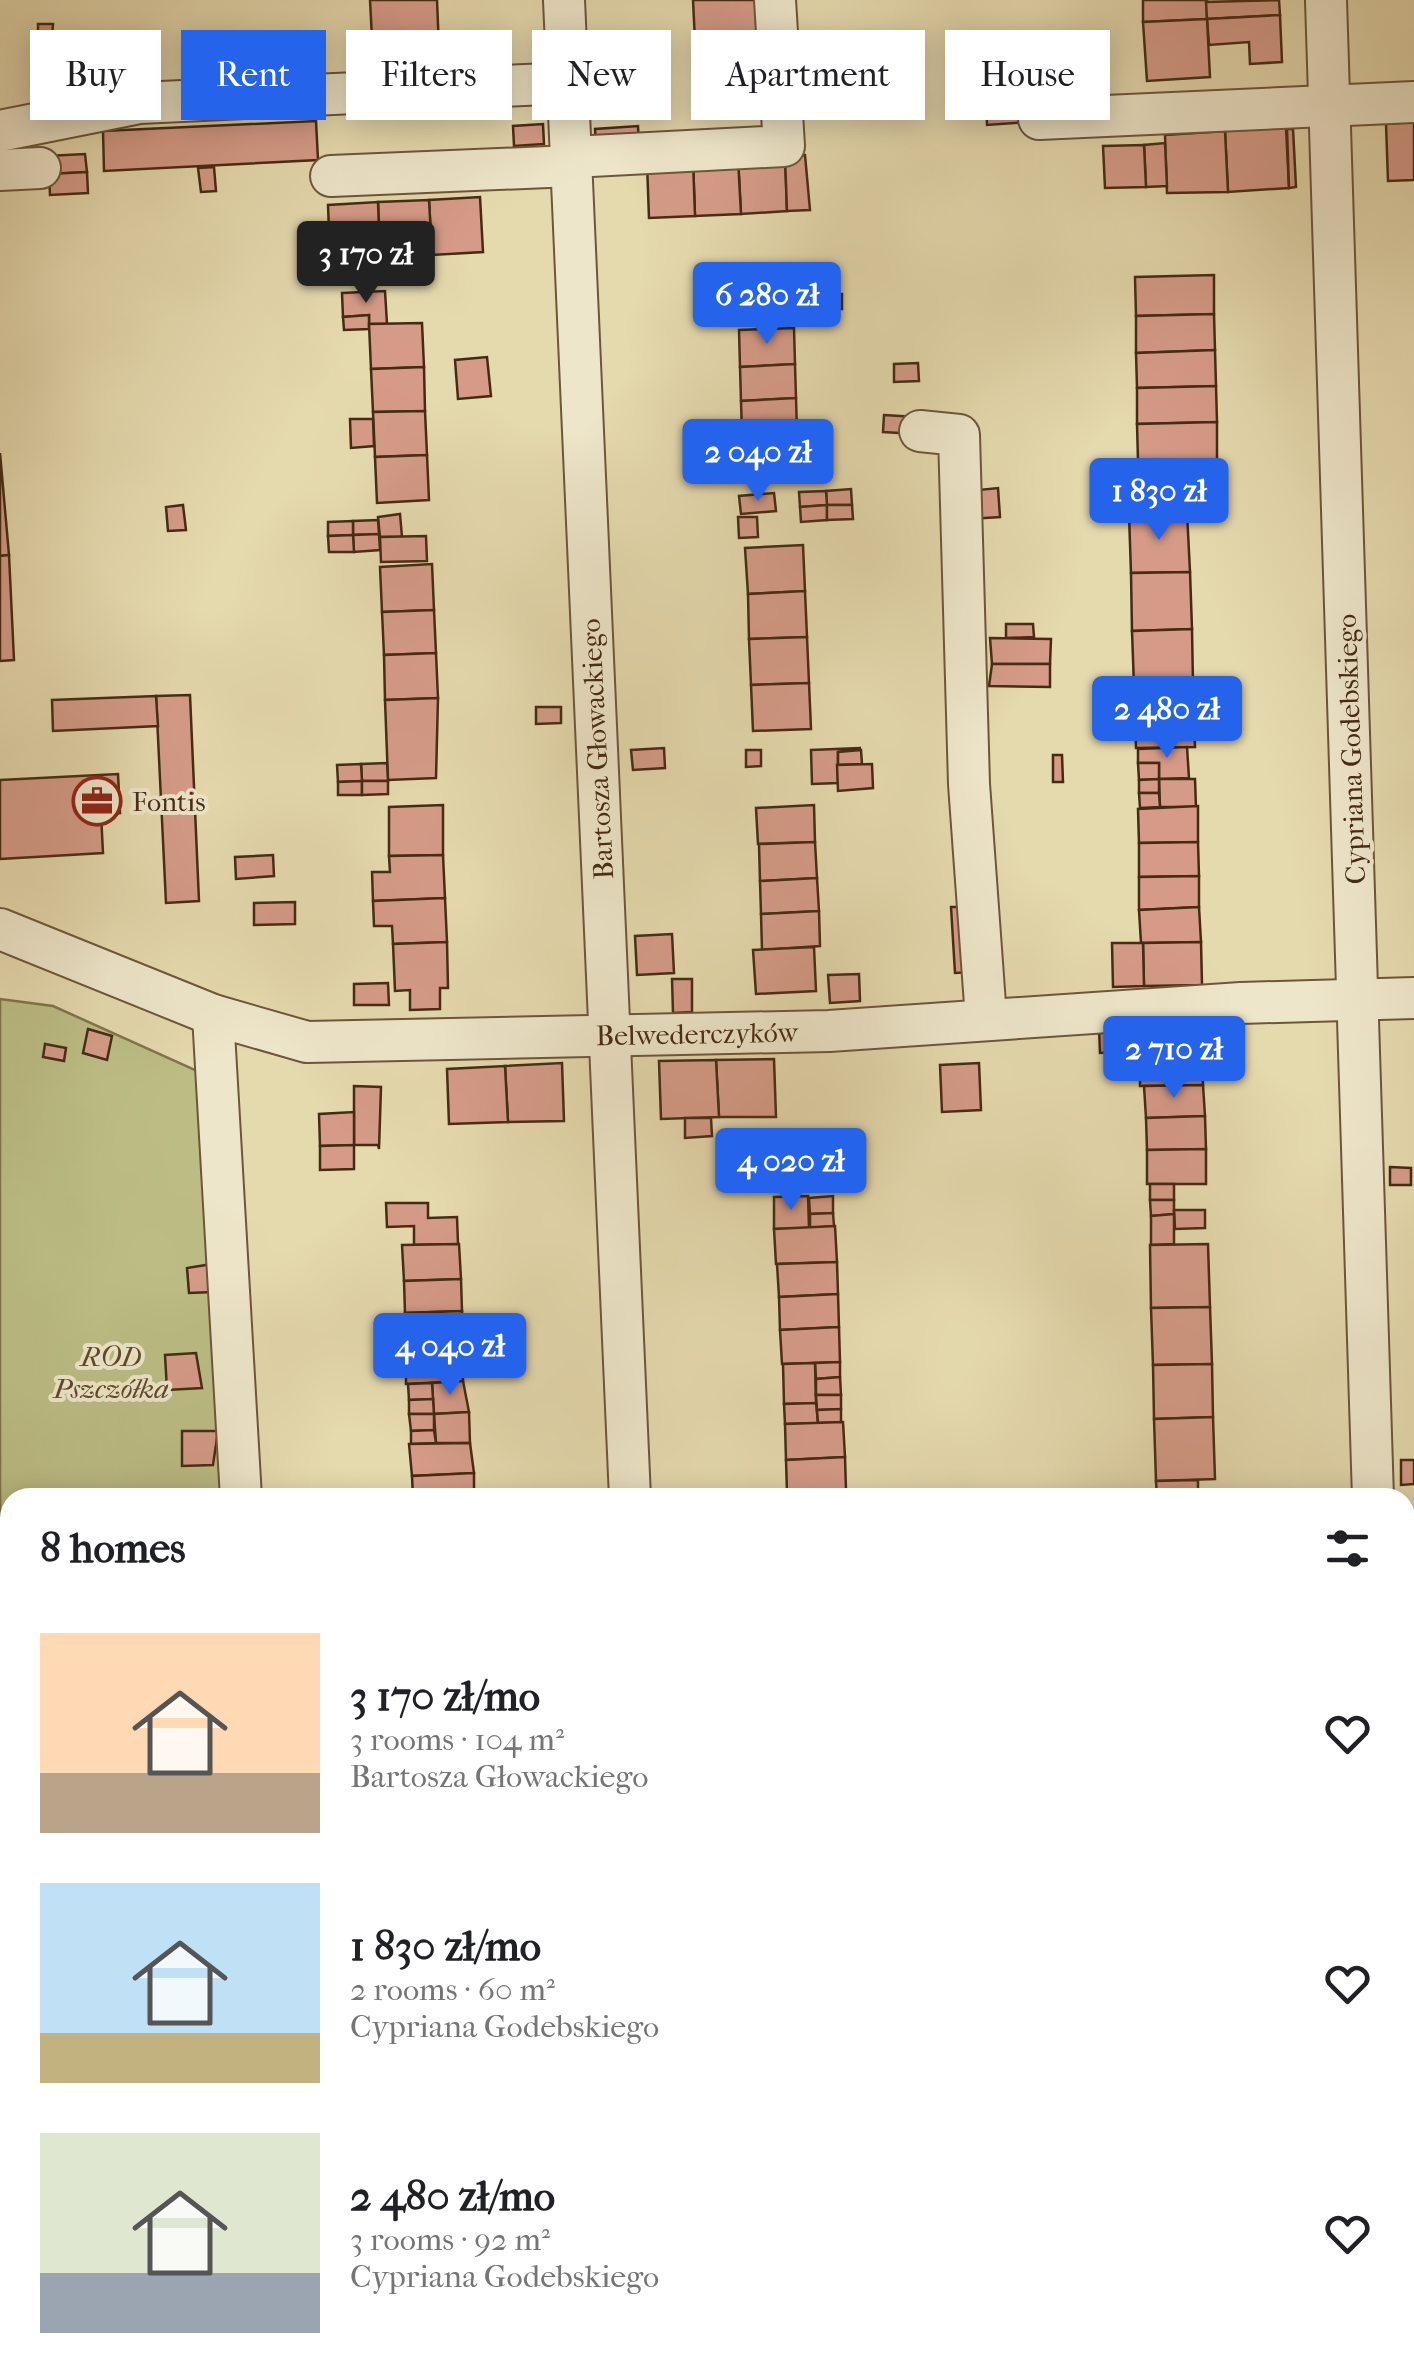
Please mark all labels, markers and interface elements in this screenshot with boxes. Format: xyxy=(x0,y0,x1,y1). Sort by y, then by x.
chip: Buy xyxy=(30,30,161,120)
chip: Rent xyxy=(181,30,326,120)
chip: Filters xyxy=(346,30,512,120)
chip: New xyxy=(532,30,671,120)
chip: Apartment xyxy=(691,30,925,120)
chip: House xyxy=(945,30,1110,120)
pin: 3 170 zł xyxy=(263,221,469,306)
text: 3 170 zł xyxy=(319,235,413,272)
pin: 6 280 zł xyxy=(664,262,870,347)
text: 6 280 zł xyxy=(715,276,819,313)
pin: 2 040 zł xyxy=(655,419,861,504)
text: 2 040 zł xyxy=(704,433,812,470)
pin: 1 830 zł xyxy=(1056,458,1262,543)
text: 1 830 zł xyxy=(1111,472,1207,509)
street label: Cypriana Godebskiego xyxy=(1330,613,1372,885)
street label: Bartosza Głowackiego xyxy=(574,618,620,880)
pin: 2 480 zł xyxy=(1064,676,1270,761)
text: 2 480 zł xyxy=(1114,690,1220,727)
office icon: Fontis xyxy=(71,775,123,827)
place label: Fontis xyxy=(132,785,206,818)
street label: Belwederczyków xyxy=(596,1016,800,1052)
pin: 2 710 zł xyxy=(1071,1016,1277,1101)
text: 2 710 zł xyxy=(1125,1030,1223,1067)
pin: 4 020 zł xyxy=(688,1128,894,1213)
text: 4 020 zł xyxy=(737,1142,845,1179)
pin: 4 040 zł xyxy=(347,1313,553,1398)
text: 4 040 zł xyxy=(395,1327,505,1364)
park label: ROD Pszczółka xyxy=(51,1340,169,1405)
icon: filters xyxy=(1320,1521,1375,1576)
text: 8 homes xyxy=(40,1524,186,1573)
text: 3 170 zł/mo xyxy=(350,1672,540,1721)
icon: home xyxy=(120,1673,240,1793)
icon: heart xyxy=(1320,1706,1375,1761)
text: 3 rooms · 104 m² xyxy=(350,1721,564,1758)
text: Bartosza Głowackiego xyxy=(350,1758,649,1795)
text: 1 830 zł/mo xyxy=(350,1922,541,1971)
icon: home xyxy=(120,1923,240,2043)
icon: heart xyxy=(1320,1956,1375,2011)
text: 2 rooms · 60 m² xyxy=(350,1971,555,2008)
text: Cypriana Godebskiego xyxy=(350,2008,659,2045)
text: 2 480 zł/mo xyxy=(350,2172,555,2221)
icon: home xyxy=(120,2173,240,2293)
icon: heart xyxy=(1320,2206,1375,2261)
text: 3 rooms · 92 m² xyxy=(350,2221,550,2258)
text: Cypriana Godebskiego xyxy=(350,2258,659,2295)

